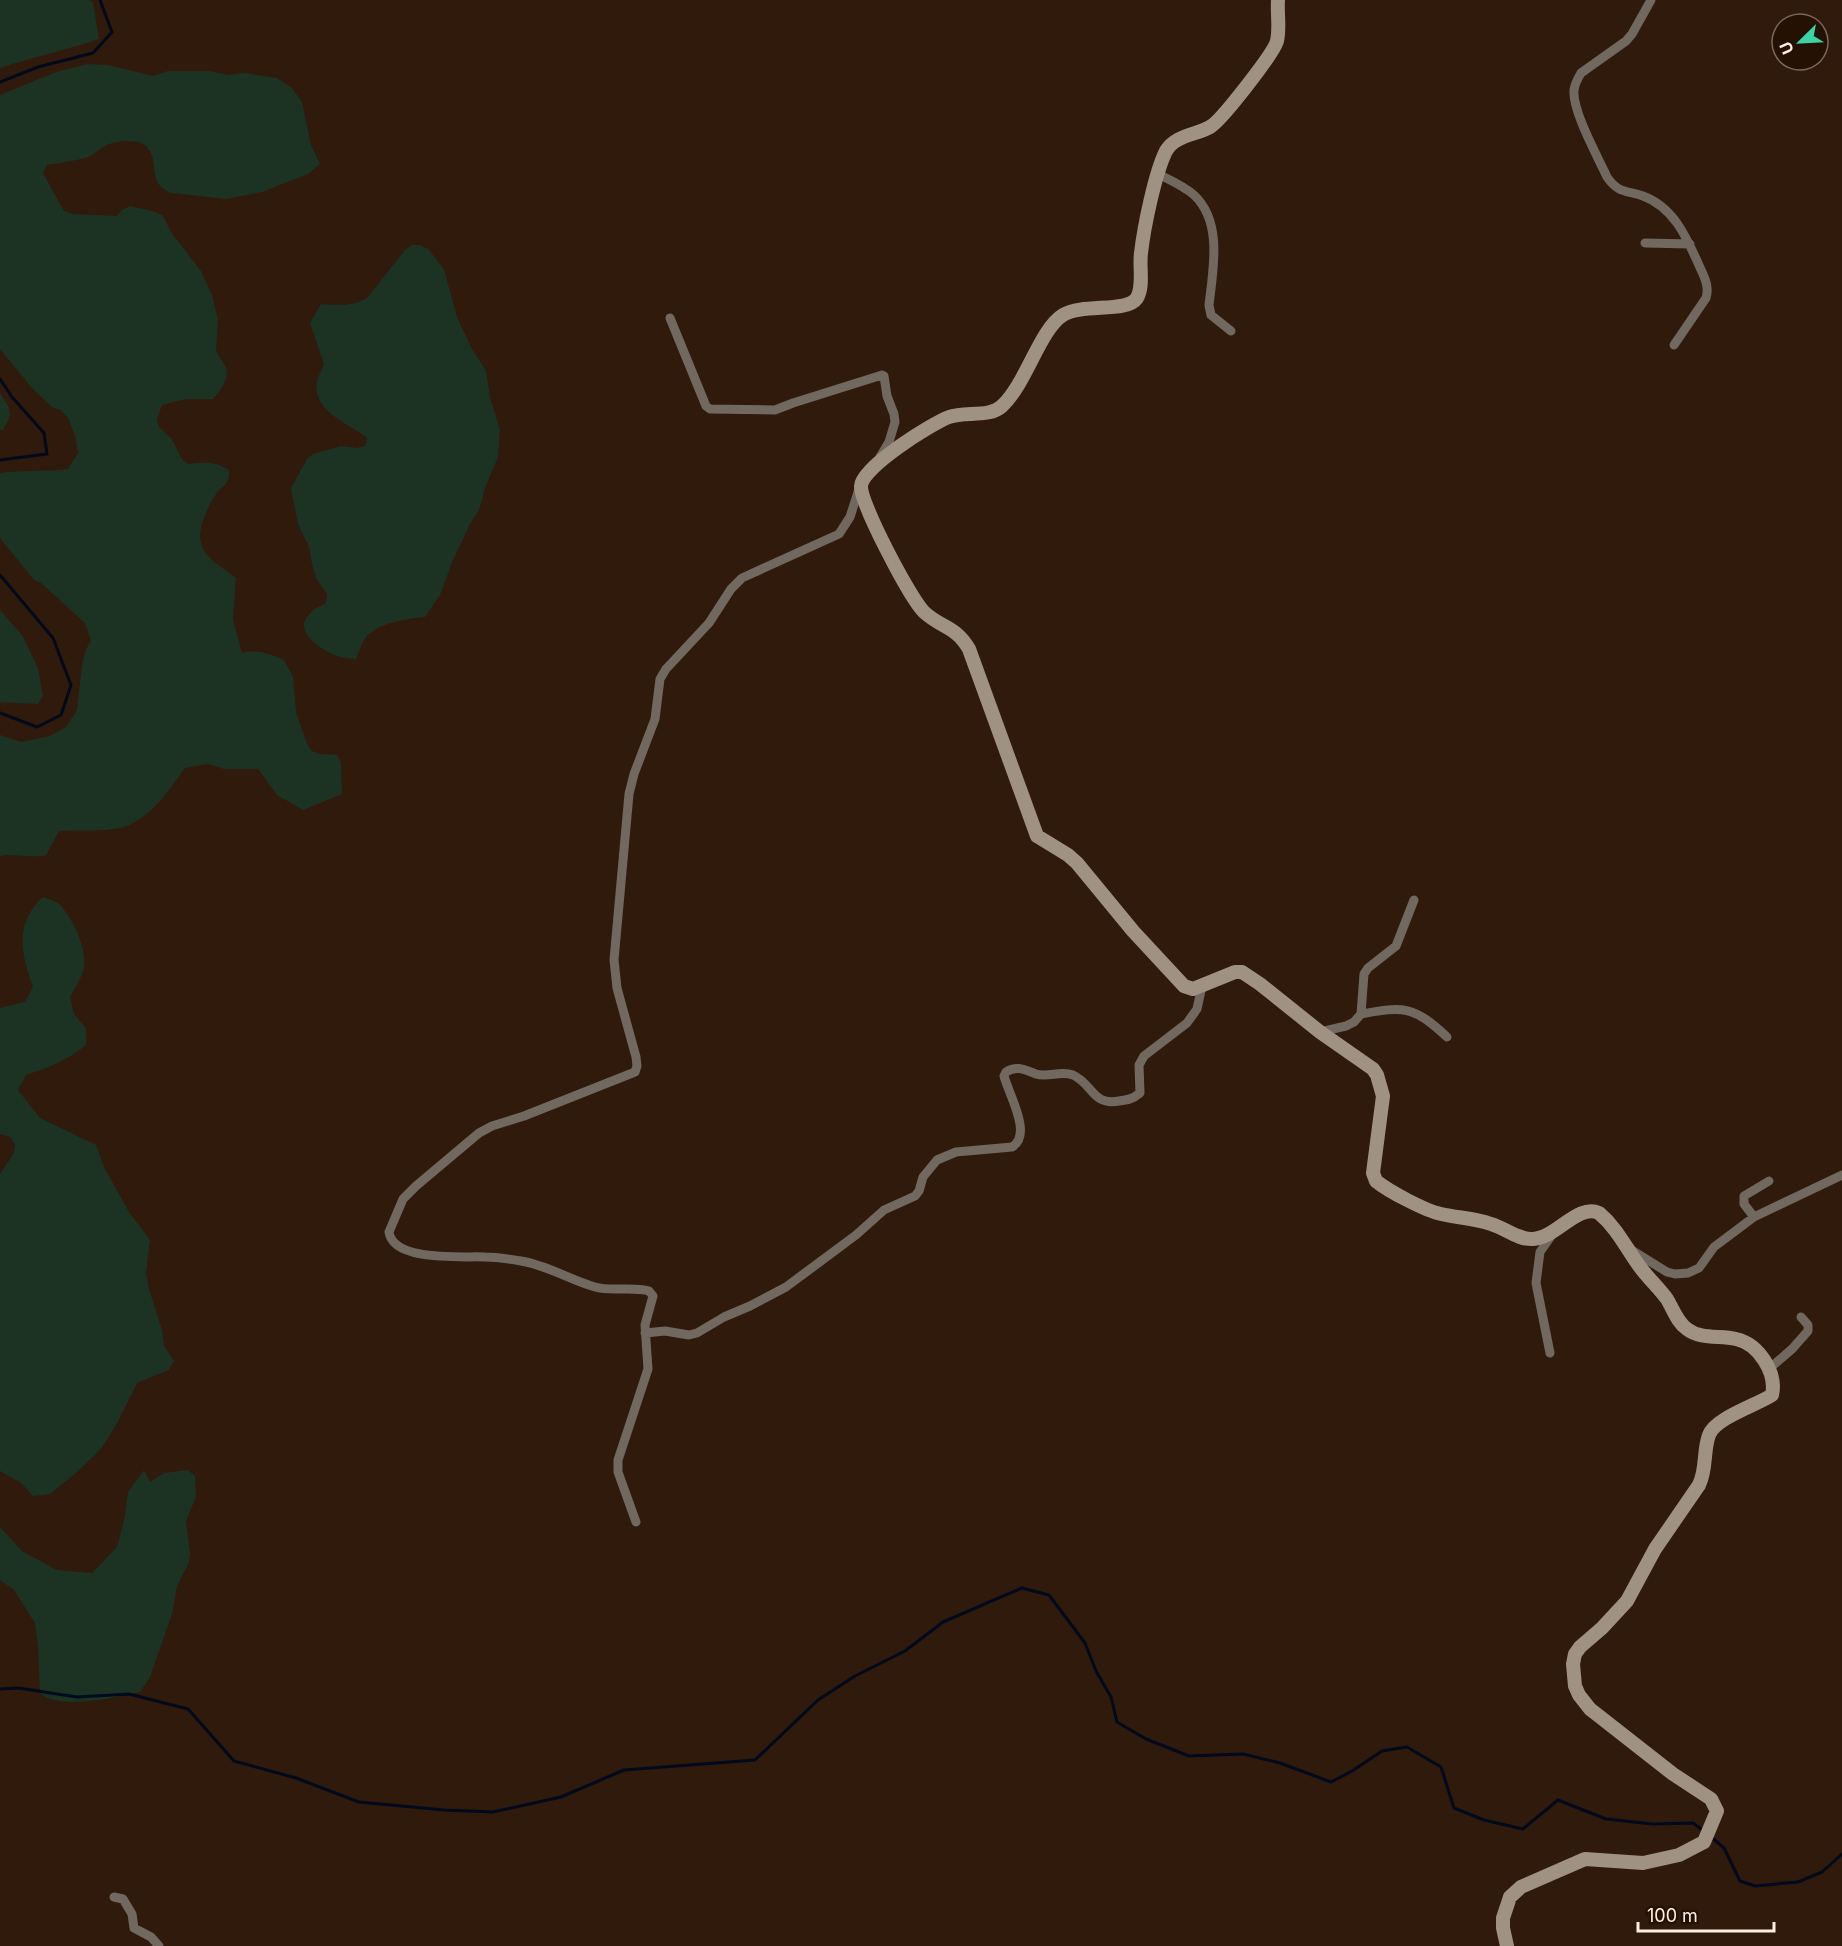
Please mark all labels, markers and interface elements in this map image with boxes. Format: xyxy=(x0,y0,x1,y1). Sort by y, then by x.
north arrow xyxy=(1770,12,1830,72)
text: U xyxy=(1775,39,1798,58)
scale bar xyxy=(1638,1895,1774,1933)
text: 100 m xyxy=(1647,1905,1698,1926)

